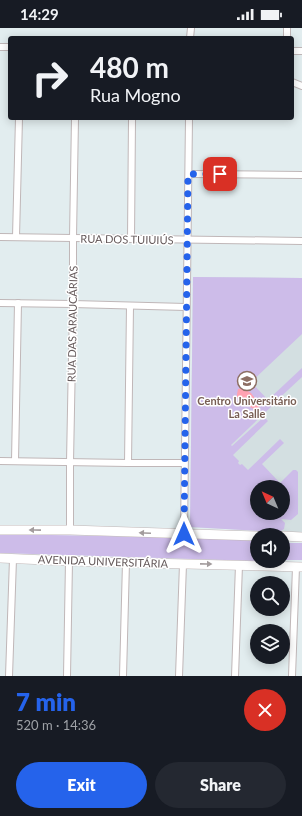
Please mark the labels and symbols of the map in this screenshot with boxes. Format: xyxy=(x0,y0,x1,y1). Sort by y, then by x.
pin xyxy=(203,157,237,191)
street label: RUA DOS TUIUIÚS xyxy=(80,232,174,246)
street label: RUA DAS ARAUCÁRIAS xyxy=(64,266,80,382)
school or university icon: Centro Universitário La Salle xyxy=(236,370,258,392)
place label: Centro Universitário La Salle xyxy=(197,394,297,420)
north arrow xyxy=(250,480,290,520)
position arrow xyxy=(163,513,205,555)
one-way arrow xyxy=(28,527,41,533)
one-way arrow xyxy=(138,530,151,536)
street label: AVENIDA UNIVERSITÁRIA xyxy=(38,552,169,570)
one-way arrow xyxy=(200,561,212,568)

